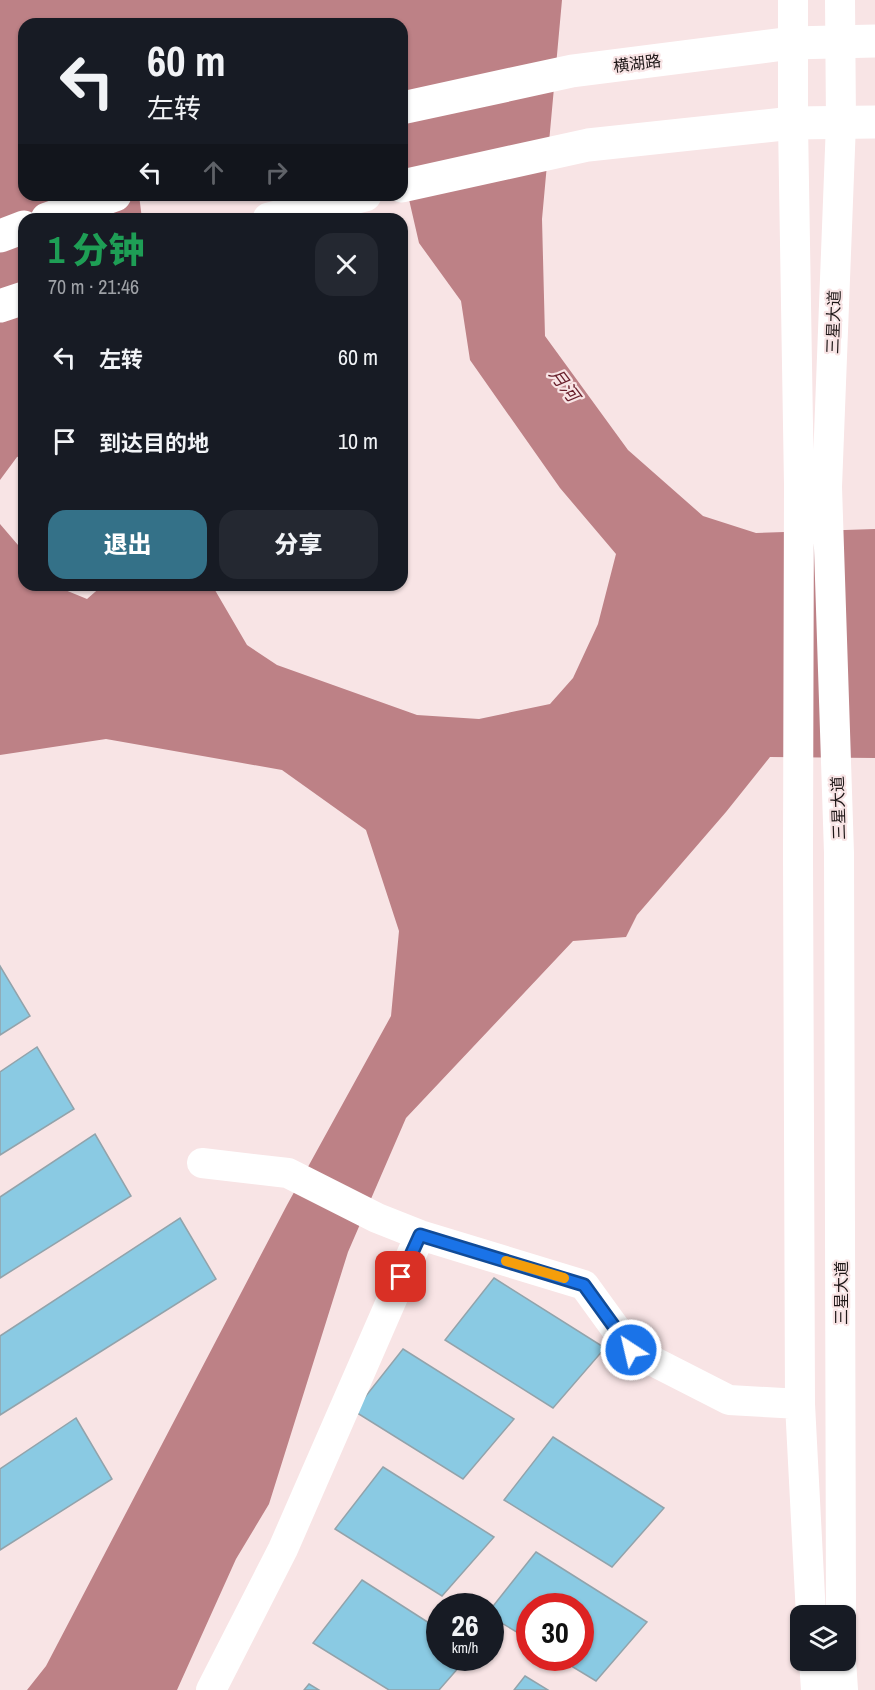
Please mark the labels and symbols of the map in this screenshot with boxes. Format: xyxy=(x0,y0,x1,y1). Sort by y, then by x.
street label: 横湖路 xyxy=(612,49,662,77)
street label: 三星大道 xyxy=(821,290,845,354)
water label: 月河 xyxy=(544,363,587,409)
street label: 三星大道 xyxy=(826,776,850,840)
pin xyxy=(375,1251,426,1302)
street label: 三星大道 xyxy=(830,1261,852,1325)
position arrow xyxy=(599,1318,663,1382)
speed limit sign: 30 xyxy=(516,1593,594,1671)

